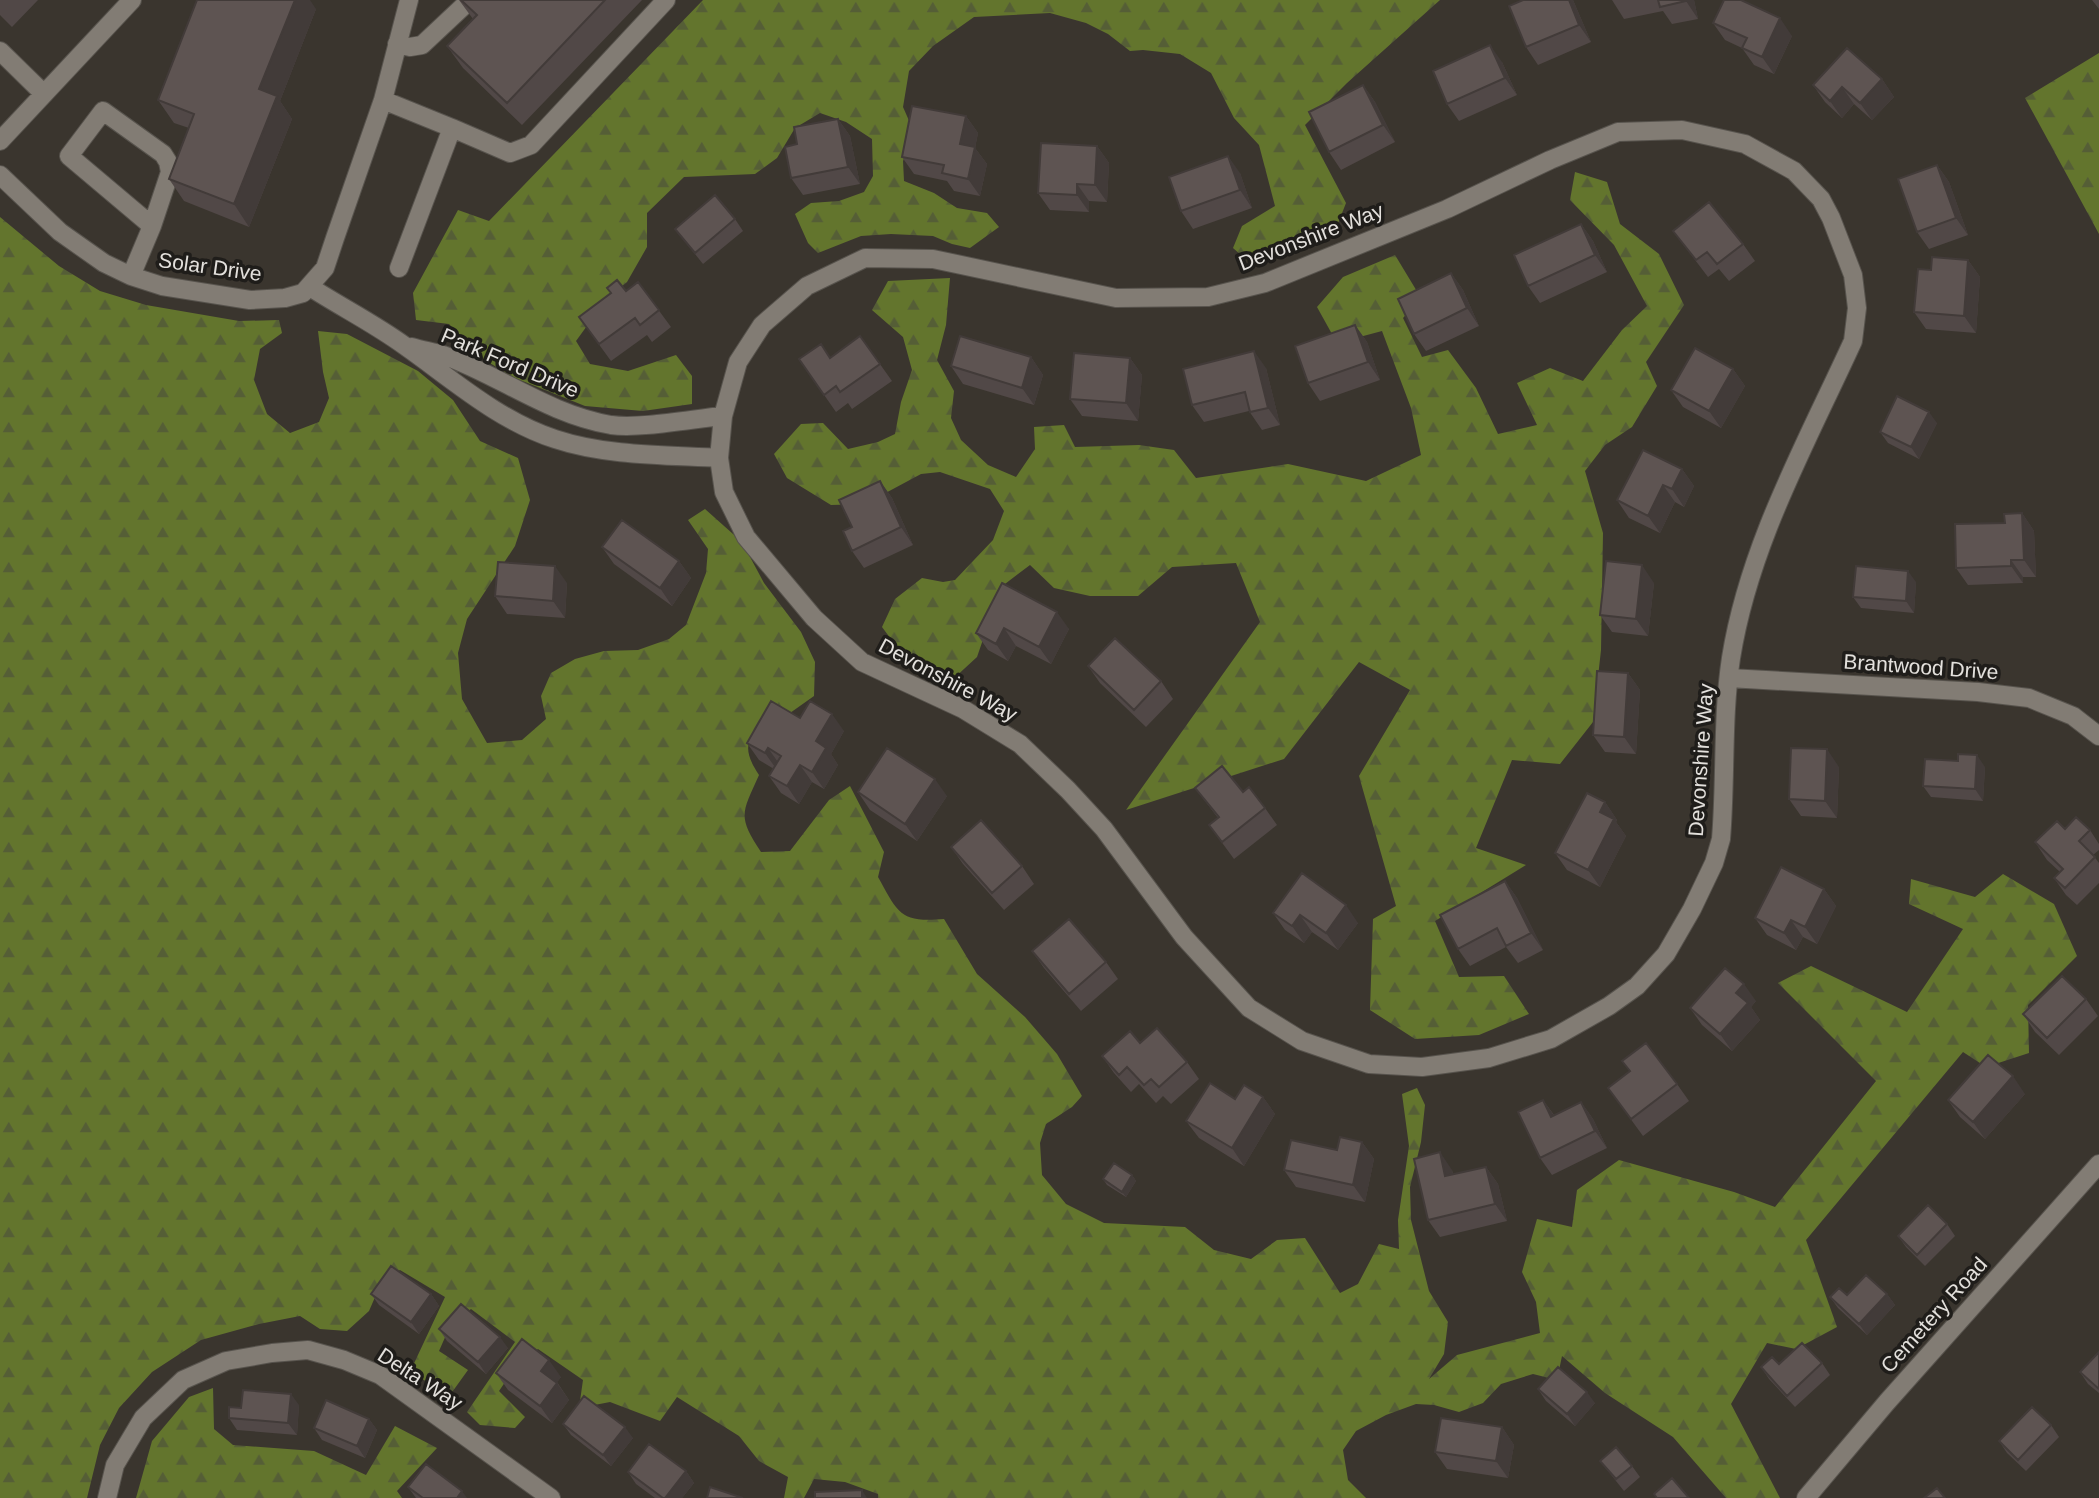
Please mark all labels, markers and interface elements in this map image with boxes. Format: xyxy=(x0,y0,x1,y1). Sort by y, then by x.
street label: Devonshire Way xyxy=(1235,198,1387,275)
street label: Solar Drive xyxy=(157,248,263,285)
street label: Park Ford Drive xyxy=(438,323,582,402)
street label: Devonshire Way xyxy=(875,633,1022,726)
street label: Brantwood Drive xyxy=(1843,650,1999,683)
street label: Devonshire Way xyxy=(1684,682,1717,837)
street label: Cemetery Road xyxy=(1876,1252,1991,1377)
street label: Delta Way xyxy=(374,1343,467,1415)

